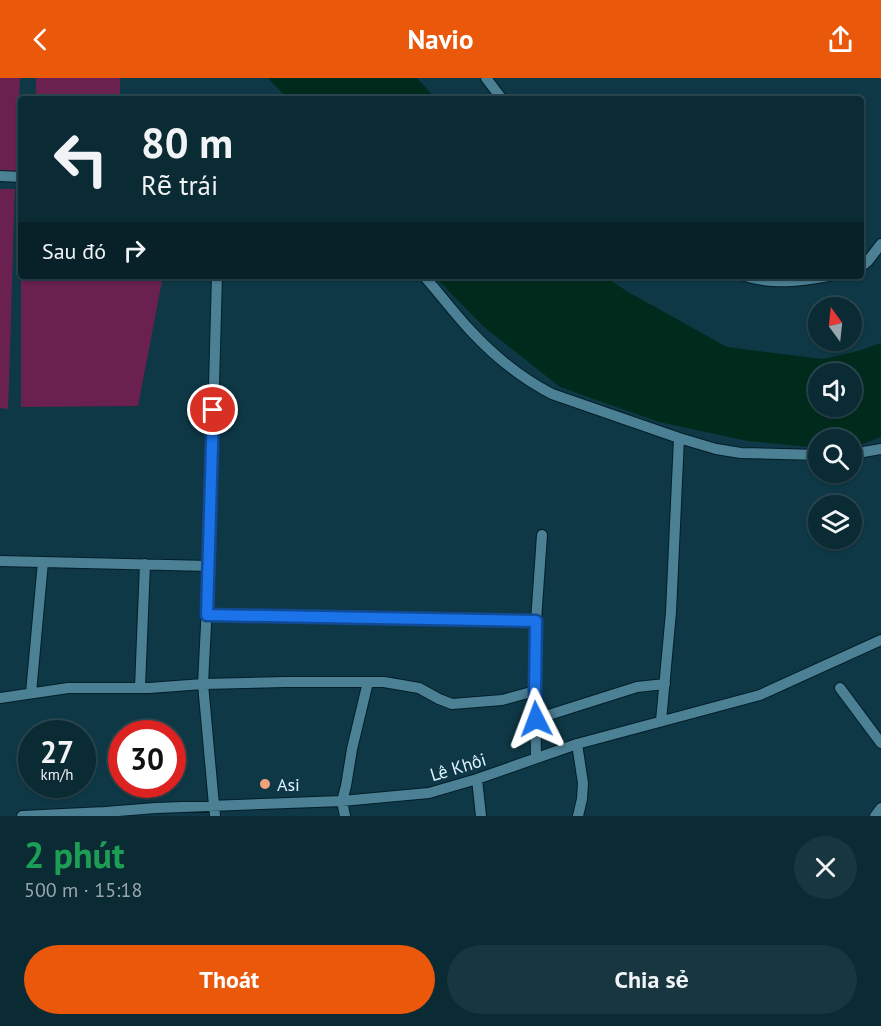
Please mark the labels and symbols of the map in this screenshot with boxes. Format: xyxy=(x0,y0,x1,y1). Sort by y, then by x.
north arrow xyxy=(808,297,862,351)
pin xyxy=(187,384,238,435)
position arrow xyxy=(504,687,568,751)
speed limit sign: 30 xyxy=(108,720,186,798)
street label: Lê Khôi xyxy=(427,748,489,786)
place label: Asi xyxy=(277,773,300,796)
marker: Asi xyxy=(258,777,272,791)

